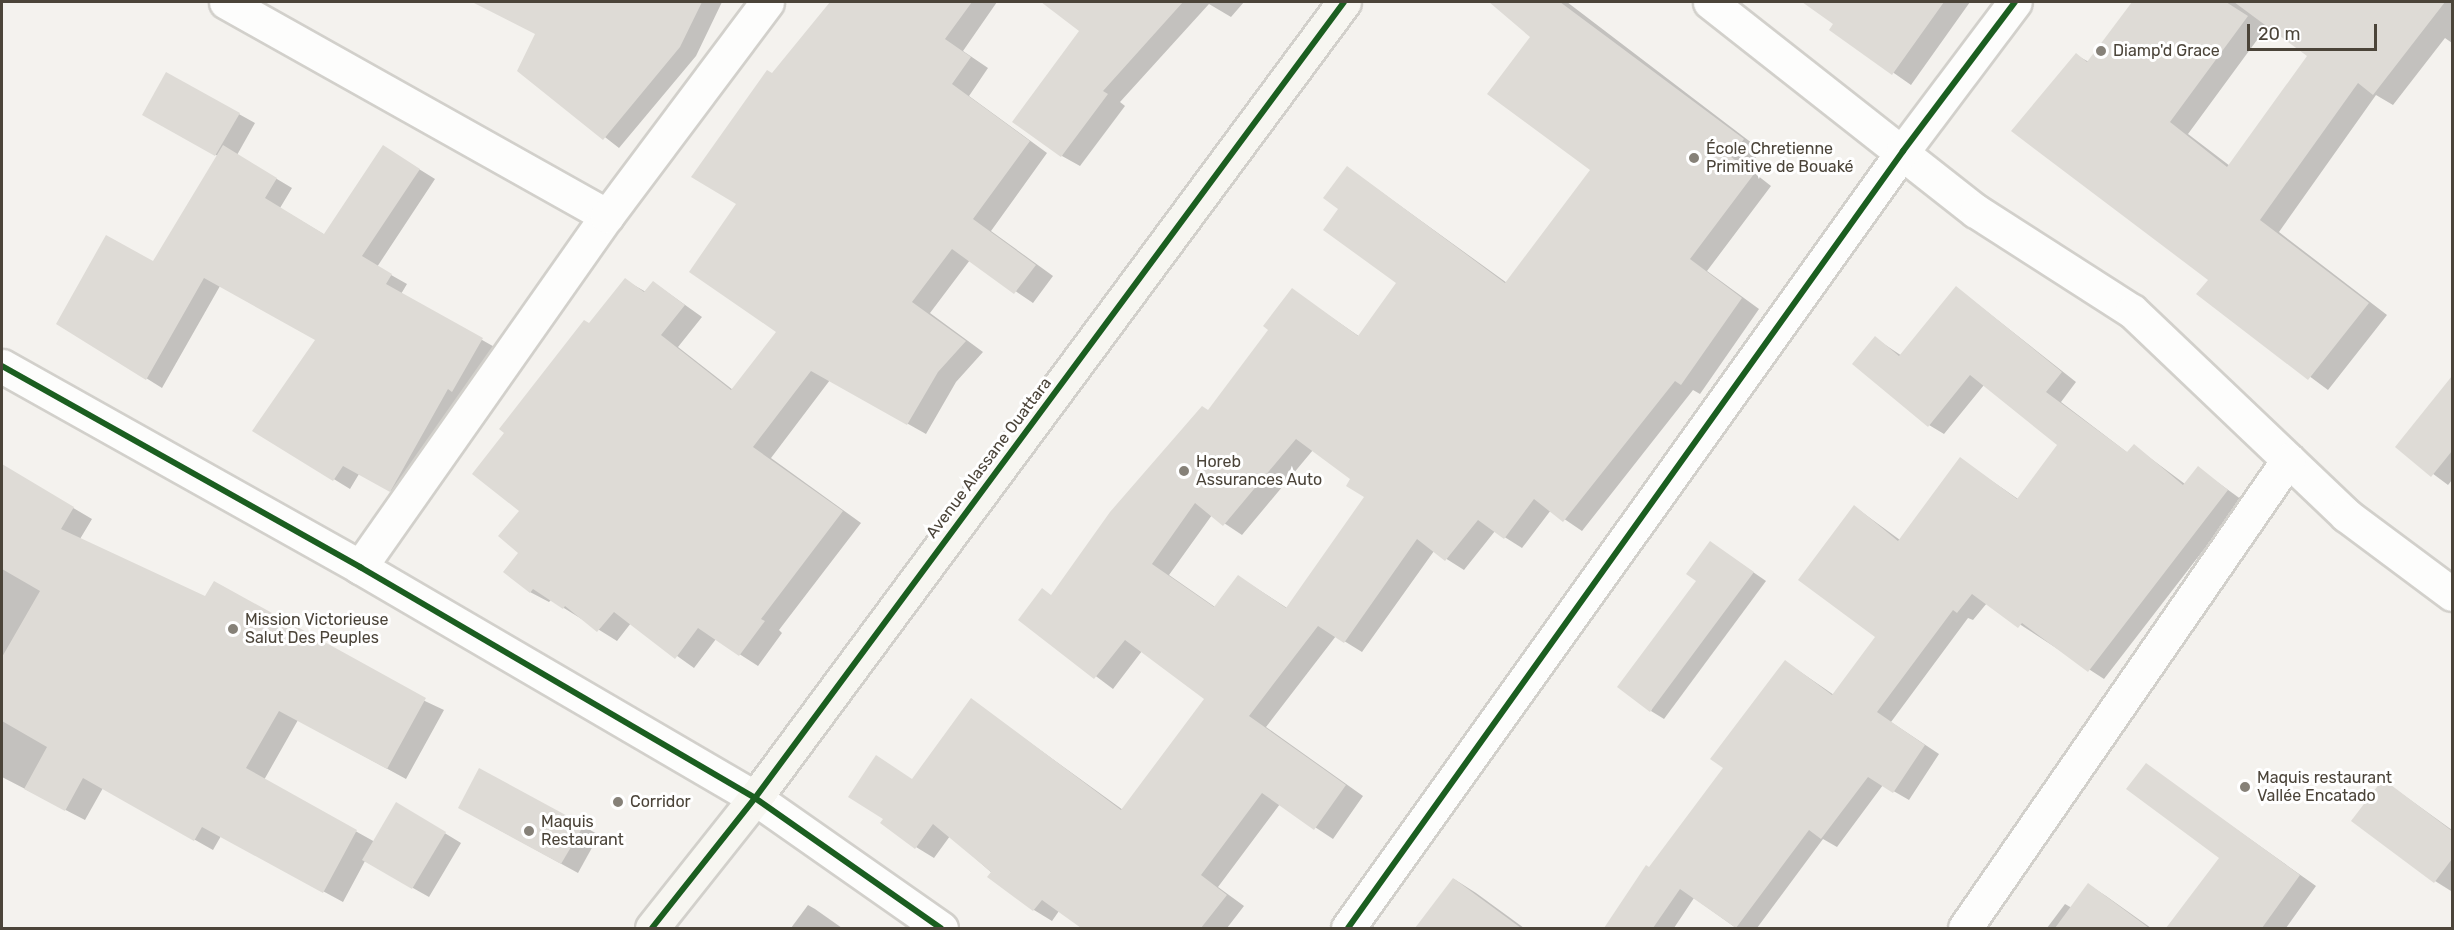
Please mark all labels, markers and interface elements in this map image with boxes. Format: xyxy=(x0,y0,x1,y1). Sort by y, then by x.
scale bar xyxy=(2250,12,2380,50)
text: 20 m xyxy=(2258,23,2300,45)
place label: Diamp'd Grace xyxy=(2113,41,2220,61)
marker: Diamp'd Grace xyxy=(2094,44,2108,58)
place label: École Chretienne Primitive de Bouaké xyxy=(1706,139,1853,177)
marker: École Chretienne Primitive de Bouaké xyxy=(1687,151,1701,165)
street label: Avenue Alassane Ouattara xyxy=(922,374,1056,542)
place label: Horeb Assurances Auto xyxy=(1196,452,1323,490)
marker: Horeb Assurances Auto xyxy=(1177,464,1191,478)
place label: Mission Victorieuse Salut Des Peuples xyxy=(245,610,389,648)
marker: Mission Victorieuse Salut Des Peuples xyxy=(226,622,240,636)
place label: Maquis restaurant Vallée Encatado xyxy=(2257,768,2392,806)
marker: Maquis restaurant Vallée Encatado xyxy=(2238,780,2252,794)
place label: Corridor xyxy=(630,792,691,812)
marker: Corridor xyxy=(611,795,625,809)
place label: Maquis Restaurant xyxy=(541,812,624,850)
marker: Maquis Restaurant xyxy=(522,824,536,838)

